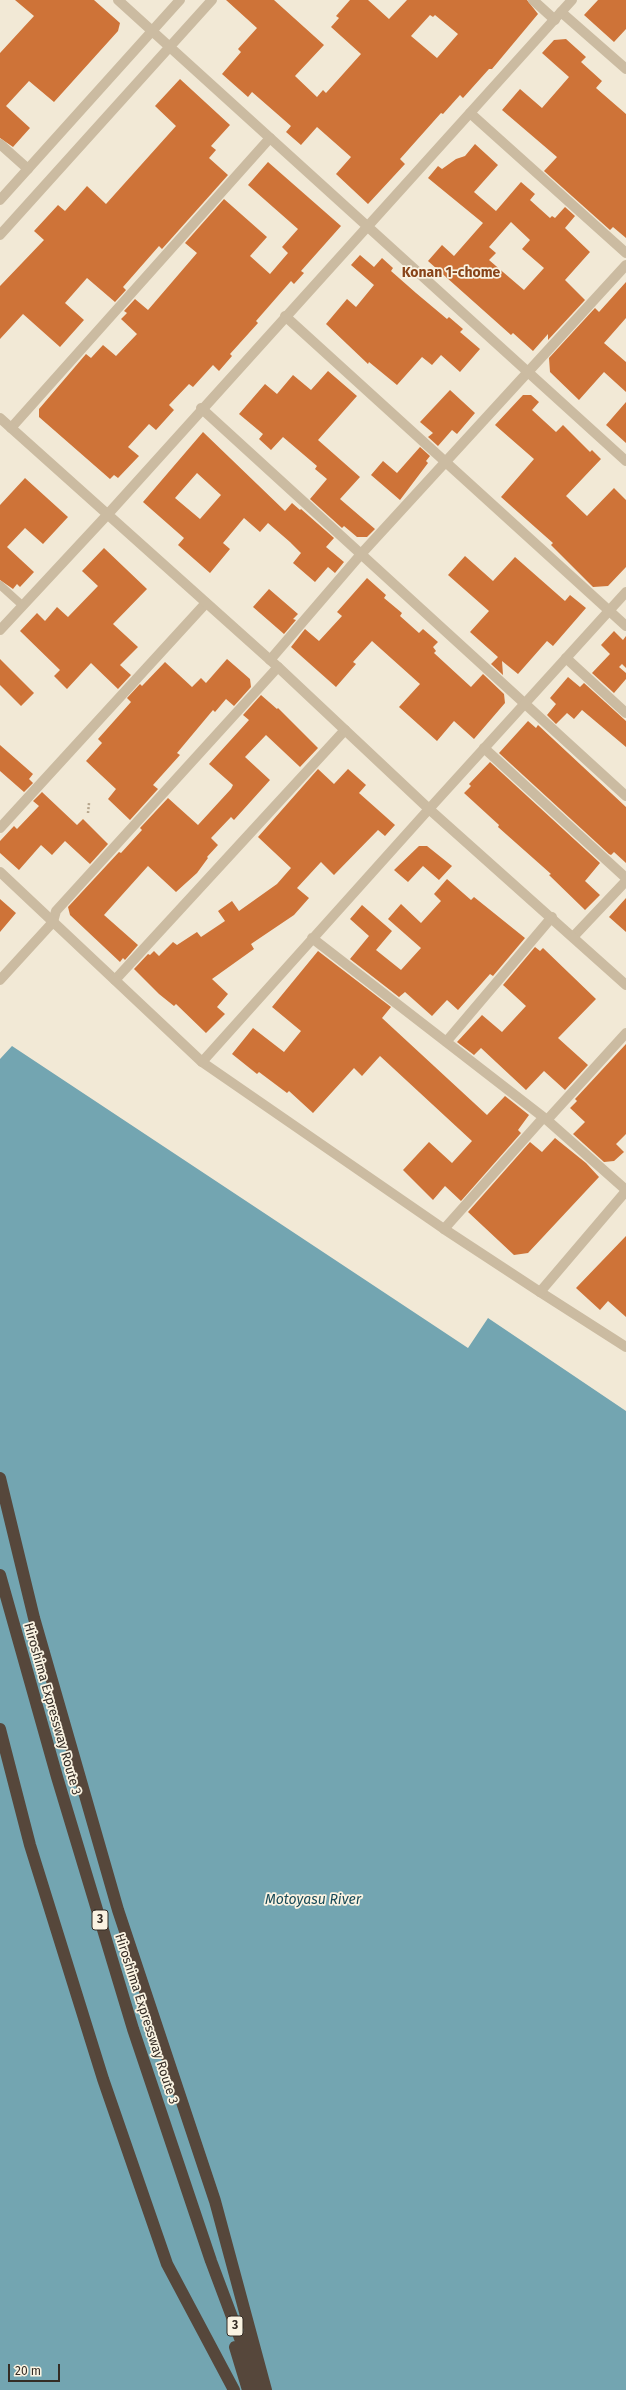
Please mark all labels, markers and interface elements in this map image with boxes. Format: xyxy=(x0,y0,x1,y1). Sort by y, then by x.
district label: Konan 1-chome xyxy=(402,265,500,281)
street label: Hiroshima Expressway Route 3 xyxy=(20,1621,84,1797)
water label: Motoyasu River xyxy=(265,1892,361,1908)
road number: 3 xyxy=(92,1910,108,1930)
street label: Hiroshima Expressway Route 3 xyxy=(111,1932,181,2106)
road number: 3 xyxy=(227,2316,243,2336)
scale bar xyxy=(10,2356,62,2382)
text: 20 m xyxy=(15,2364,41,2378)

